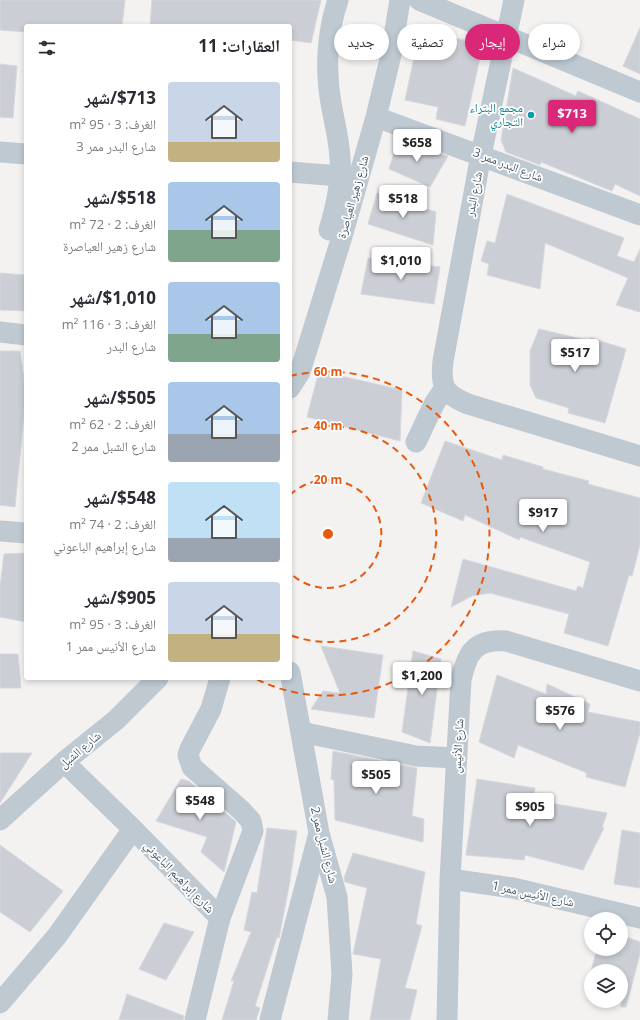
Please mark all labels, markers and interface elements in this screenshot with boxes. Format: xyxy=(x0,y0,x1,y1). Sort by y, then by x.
chip: جديد xyxy=(334,24,389,60)
chip: تصفية xyxy=(397,24,457,60)
chip: إيجار xyxy=(465,24,520,60)
chip: شراء xyxy=(528,24,580,60)
text: العقارات: 11 xyxy=(198,34,280,57)
icon: filters xyxy=(36,37,58,59)
text: $713/شهر xyxy=(85,86,156,109)
icon: home xyxy=(200,98,248,146)
place label: مجمع البتراء التجاري xyxy=(470,99,523,132)
pin: $713 xyxy=(548,100,596,134)
text: $713 xyxy=(557,104,587,122)
marker: مجمع البتراء التجاري xyxy=(526,110,536,120)
text: الغرف: 3 · 95 m² xyxy=(69,115,156,133)
pin: $658 xyxy=(393,129,441,163)
text: $658 xyxy=(402,133,432,151)
text: شارع البدر ممر 3 xyxy=(76,137,156,155)
street label: شارع البدر ممر 3 xyxy=(471,143,546,186)
street label: شارع زهير العياصرة xyxy=(333,153,373,240)
street label: شارع البدر xyxy=(461,170,486,219)
pin: $518 xyxy=(379,185,427,219)
text: $518/شهر xyxy=(85,186,156,209)
text: $518 xyxy=(388,189,418,207)
icon: home xyxy=(200,198,248,246)
text: الغرف: 2 · 72 m² xyxy=(69,215,156,233)
text: شارع زهير العياصرة xyxy=(63,237,156,255)
pin: $1,010 xyxy=(368,247,434,281)
text: $1,010 xyxy=(381,251,421,269)
text: $1,010/شهر xyxy=(70,286,156,309)
icon: home xyxy=(200,298,248,346)
text: الغرف: 3 · 116 m² xyxy=(62,315,156,333)
text: شارع البدر xyxy=(107,337,156,355)
pin: $517 xyxy=(551,339,599,373)
text: $517 xyxy=(560,343,590,361)
text: 60 m xyxy=(314,363,342,380)
text: $505/شهر xyxy=(85,386,156,409)
icon: home xyxy=(200,398,248,446)
text: الغرف: 2 · 62 m² xyxy=(69,415,156,433)
text: 40 m xyxy=(314,417,342,434)
text: شارع الشبل ممر 2 xyxy=(71,437,156,455)
text: 20 m xyxy=(314,471,342,488)
text: $548/شهر xyxy=(85,486,156,509)
icon: home xyxy=(200,498,248,546)
pin: $917 xyxy=(519,499,567,533)
text: $917 xyxy=(528,503,558,521)
text: الغرف: 2 · 74 m² xyxy=(69,515,156,533)
centre of rings xyxy=(321,527,335,541)
text: شارع إبراهيم الباعوني xyxy=(53,537,156,555)
text: $905/شهر xyxy=(85,586,156,609)
icon: home xyxy=(200,598,248,646)
text: الغرف: 3 · 95 m² xyxy=(69,615,156,633)
text: شارع الأنيس ممر 1 xyxy=(66,637,156,655)
pin: $1,200 xyxy=(389,662,455,696)
text: $1,200 xyxy=(402,666,442,684)
pin: $576 xyxy=(536,697,584,731)
text: $576 xyxy=(545,701,575,719)
street label: شارع الأنيس xyxy=(448,718,467,774)
street label: شارع الشبل xyxy=(55,727,104,772)
pin: $505 xyxy=(352,761,400,795)
text: $505 xyxy=(361,765,391,783)
pin: $548 xyxy=(176,787,224,821)
text: $548 xyxy=(185,791,215,809)
pin: $905 xyxy=(506,793,554,827)
text: $905 xyxy=(515,797,545,815)
street label: شارع الشبل ممر 2 xyxy=(307,805,342,885)
street label: شارع إبراهيم الباعوني xyxy=(139,837,218,918)
street label: شارع الأنيس ممر 1 xyxy=(491,877,576,910)
map controls xyxy=(584,912,628,1008)
button: locate xyxy=(584,912,628,956)
button: layers xyxy=(584,964,628,1008)

